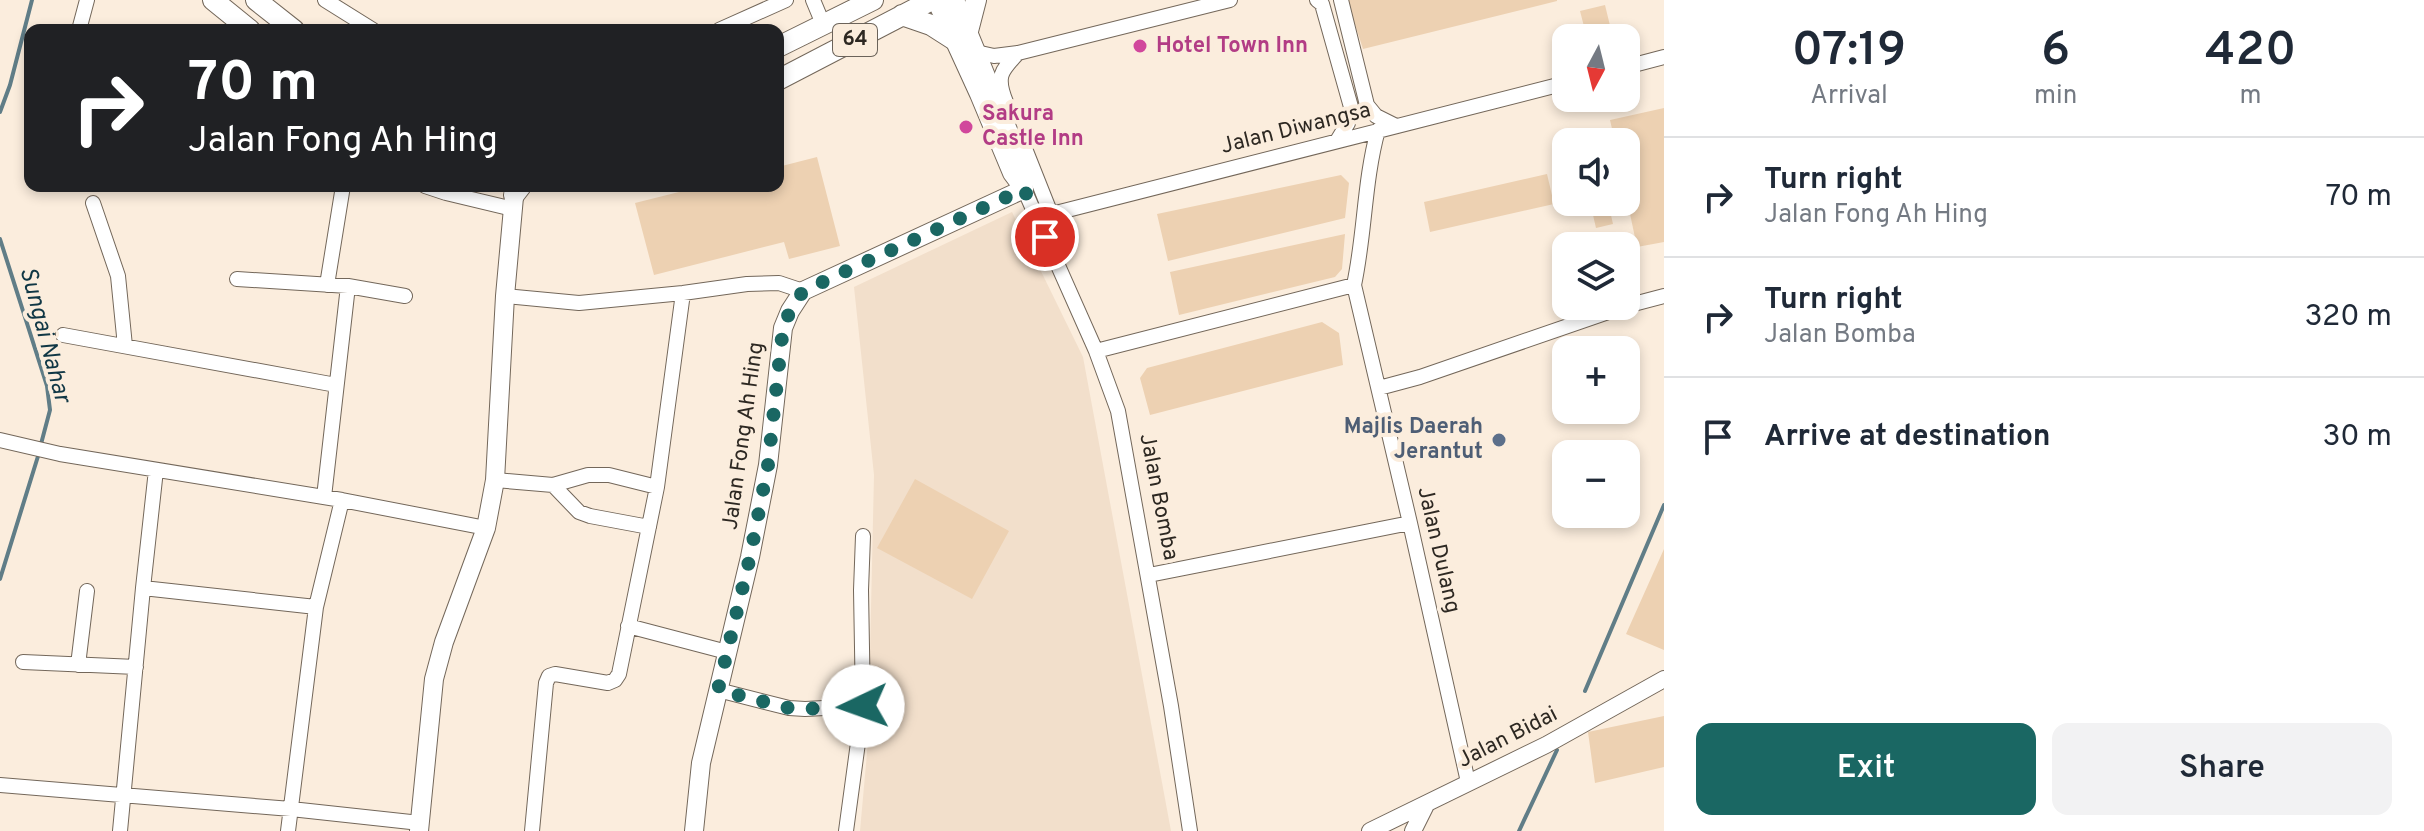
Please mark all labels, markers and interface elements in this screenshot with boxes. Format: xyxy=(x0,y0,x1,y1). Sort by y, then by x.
text: 07:19 xyxy=(1792,22,1906,82)
text: 6 xyxy=(2041,22,2070,82)
text: 420 xyxy=(2205,22,2296,82)
road number: 64 xyxy=(833,24,877,56)
north arrow xyxy=(1552,24,1640,112)
map controls xyxy=(1552,24,1640,528)
place label: Hotel Town Inn xyxy=(1156,33,1308,60)
marker: Hotel Town Inn xyxy=(1131,37,1149,55)
text: 70 m xyxy=(188,50,318,120)
icon: right xyxy=(56,56,160,160)
text: Arrival xyxy=(1810,80,1888,113)
text: min xyxy=(2034,80,2077,113)
text: m xyxy=(2240,80,2262,113)
street label: Jalan Diwangsa xyxy=(1218,97,1374,161)
place label: Sakura Castle Inn xyxy=(982,101,1084,153)
marker: Sakura Castle Inn xyxy=(957,118,975,136)
text: Jalan Fong Ah Hing xyxy=(188,119,498,165)
button: sound xyxy=(1552,128,1640,216)
text: Turn right xyxy=(1764,162,1902,199)
icon: right xyxy=(1696,175,1740,219)
text: 70 m xyxy=(2326,179,2392,216)
text: Jalan Fong Ah Hing xyxy=(1764,199,1988,232)
pin xyxy=(1011,203,1079,271)
icon: arrive xyxy=(1023,215,1067,259)
button: layers xyxy=(1552,232,1640,320)
water label: Sungai Nahar xyxy=(11,264,77,408)
text: Turn right xyxy=(1764,282,1902,319)
icon: right xyxy=(1696,295,1740,339)
text: 320 m xyxy=(2304,299,2392,336)
text: Jalan Bomba xyxy=(1764,319,1916,352)
button: + xyxy=(1552,336,1640,424)
street label: Jalan Fong Ah Hing xyxy=(717,340,771,532)
place label: Majlis Daerah Jerantut xyxy=(1344,414,1483,466)
icon: arrive xyxy=(1696,415,1740,459)
text: Arrive at destination xyxy=(1764,419,2050,456)
text: 30 m xyxy=(2323,419,2392,456)
street label: Jalan Bomba xyxy=(1132,431,1184,563)
marker: Majlis Daerah Jerantut xyxy=(1490,431,1508,449)
button: − xyxy=(1552,440,1640,528)
street label: Jalan Dulang xyxy=(1410,484,1466,616)
position arrow xyxy=(821,664,905,748)
street label: Jalan Bidai xyxy=(1454,701,1562,775)
button: Exit xyxy=(1696,723,2036,815)
button: Share xyxy=(2052,723,2392,815)

